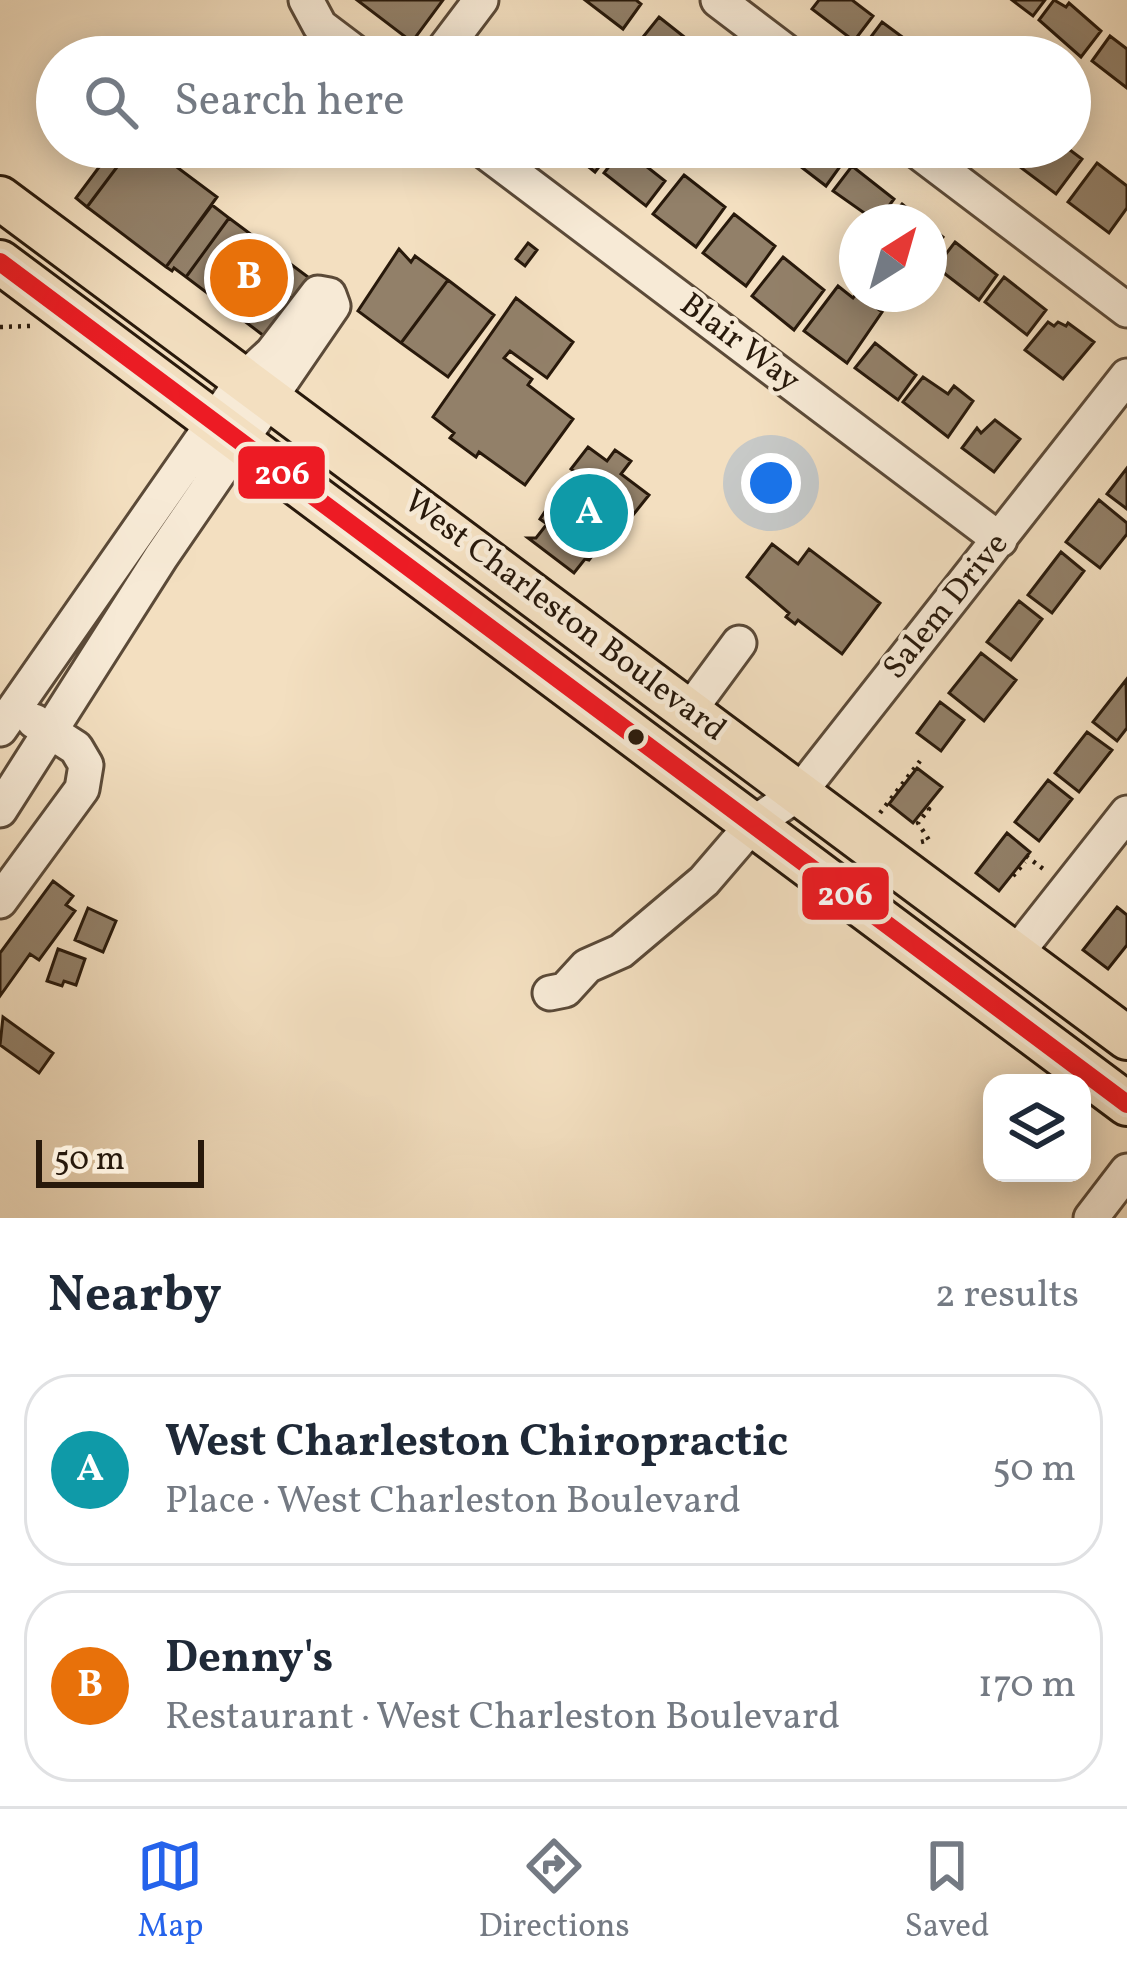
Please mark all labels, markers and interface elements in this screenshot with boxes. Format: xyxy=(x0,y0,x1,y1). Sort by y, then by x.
search box xyxy=(36,36,1091,168)
icon: search xyxy=(78,69,144,135)
text: Search here xyxy=(174,71,405,134)
north arrow xyxy=(839,204,947,312)
pin: B xyxy=(210,233,288,323)
street label: Blair Way xyxy=(669,283,809,405)
line badge: 206 xyxy=(236,444,327,501)
text: 206 xyxy=(254,453,310,499)
your location xyxy=(741,453,801,513)
pin: A xyxy=(550,468,628,558)
street label: West Charleston Boulevard xyxy=(393,480,735,754)
street label: Salem Drive xyxy=(874,524,1020,690)
unlabelled marker xyxy=(625,726,647,748)
line badge: 206 xyxy=(800,865,891,922)
text: 206 xyxy=(817,874,873,920)
map controls xyxy=(983,1074,1091,1182)
button: layers xyxy=(983,1074,1091,1182)
scale bar xyxy=(36,1134,204,1187)
text: 50 m xyxy=(54,1138,125,1184)
text: Nearby xyxy=(48,1261,222,1332)
text: 2 results xyxy=(935,1269,1079,1323)
text: West Charleston Chiropractic xyxy=(165,1412,788,1475)
text: A xyxy=(76,1443,104,1497)
text: 50 m xyxy=(992,1443,1076,1497)
text: Place · West Charleston Boulevard xyxy=(165,1475,741,1529)
text: Denny's xyxy=(165,1628,333,1691)
text: B xyxy=(77,1659,103,1713)
text: 170 m xyxy=(978,1659,1076,1713)
text: Restaurant · West Charleston Boulevard xyxy=(165,1691,840,1745)
tab: Map xyxy=(137,1833,204,1951)
tab: Directions xyxy=(478,1833,630,1951)
tab: Saved xyxy=(905,1833,990,1951)

